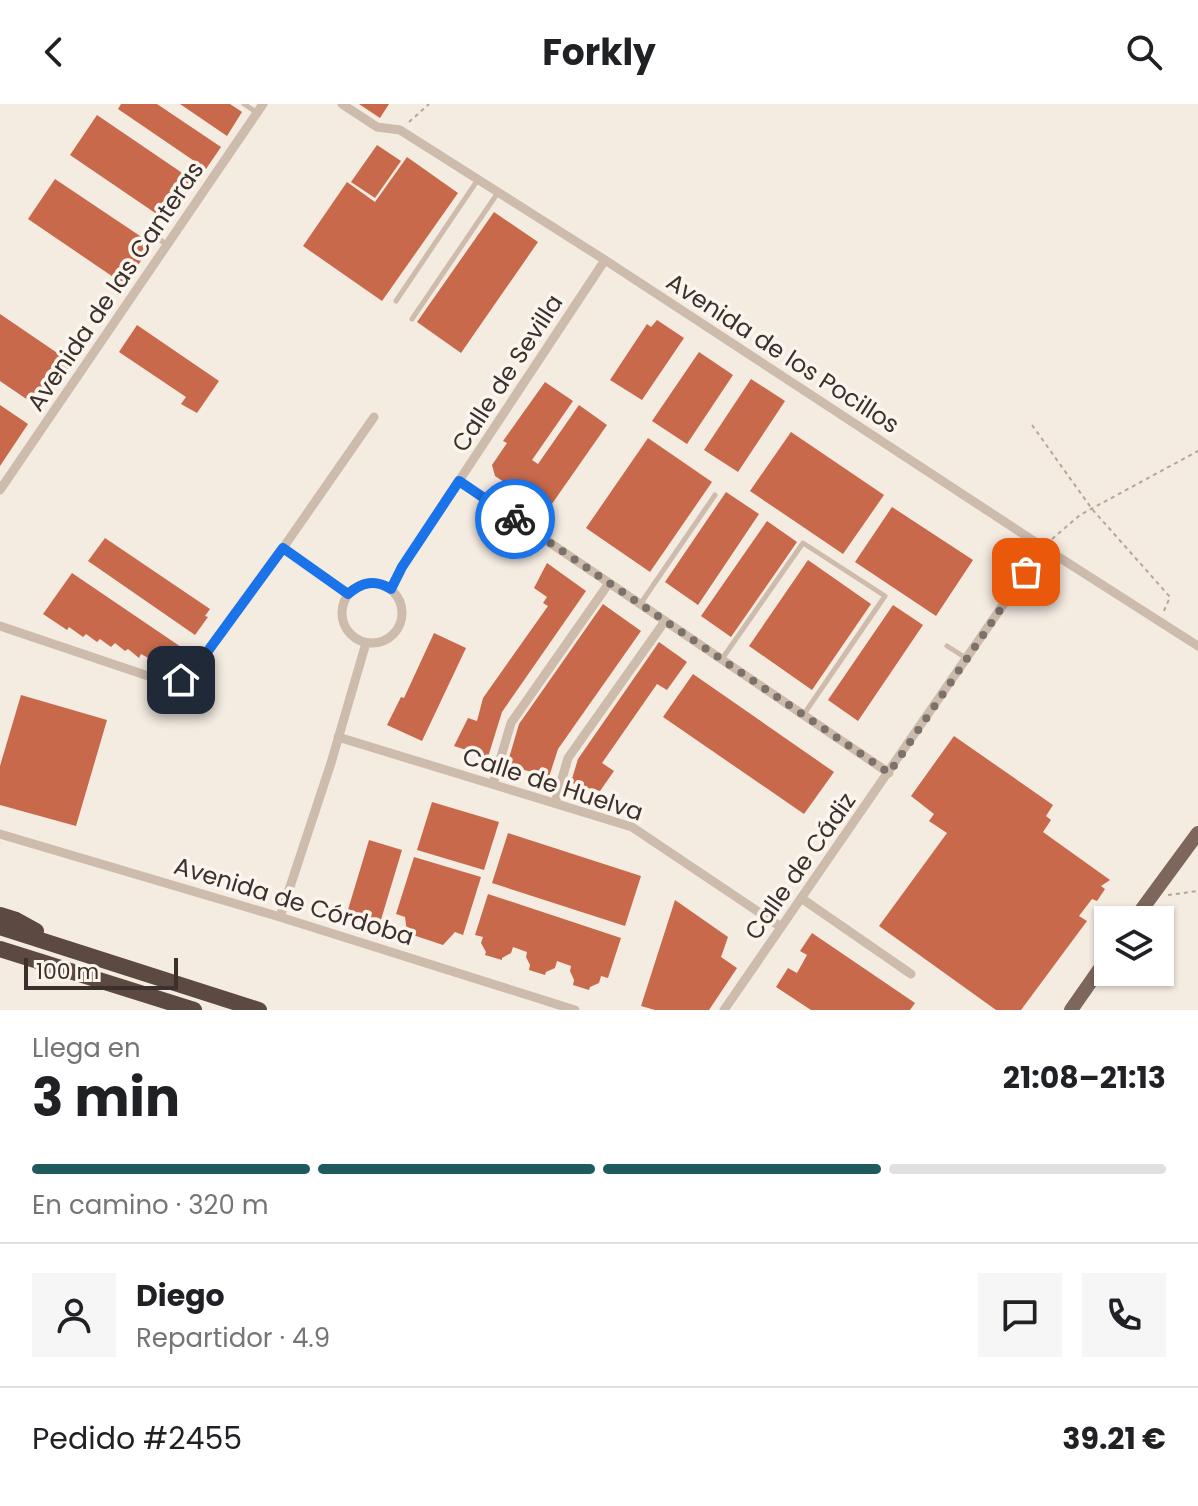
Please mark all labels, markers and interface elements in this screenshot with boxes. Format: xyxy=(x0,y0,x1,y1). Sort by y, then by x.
text: Forkly xyxy=(542,27,656,78)
icon: back xyxy=(32,30,76,74)
icon: search xyxy=(1122,30,1166,74)
street label: Avenida de las Canteras xyxy=(19,155,211,417)
street label: Avenida de los Pocillos xyxy=(660,265,906,441)
street label: Calle de Sevilla xyxy=(444,288,570,458)
courier xyxy=(475,479,555,559)
icon: bike xyxy=(493,497,537,541)
pin xyxy=(992,538,1060,606)
icon: bag xyxy=(1004,550,1048,594)
pin xyxy=(147,646,215,714)
icon: home xyxy=(159,658,203,702)
street label: Calle de Huelva xyxy=(459,739,647,829)
street label: Calle de Cádiz xyxy=(737,786,863,946)
street label: Avenida de Córdoba xyxy=(170,849,418,953)
map controls xyxy=(1094,906,1174,986)
button: layers xyxy=(1094,906,1174,986)
scale bar xyxy=(24,954,178,990)
text: 100 m xyxy=(36,956,99,987)
text: Llega en xyxy=(32,1030,141,1066)
text: 21:08–21:13 xyxy=(1003,1056,1166,1099)
text: 3 min xyxy=(32,1061,180,1134)
text: En camino · 320 m xyxy=(32,1187,268,1223)
button: person xyxy=(32,1273,116,1357)
button: chat xyxy=(978,1273,1062,1357)
button: phone xyxy=(1082,1273,1166,1357)
text: Diego xyxy=(136,1274,225,1317)
text: Repartidor · 4.9 xyxy=(136,1320,330,1356)
text: Pedido #2455 xyxy=(32,1417,242,1460)
text: 39.21 € xyxy=(1062,1417,1166,1460)

